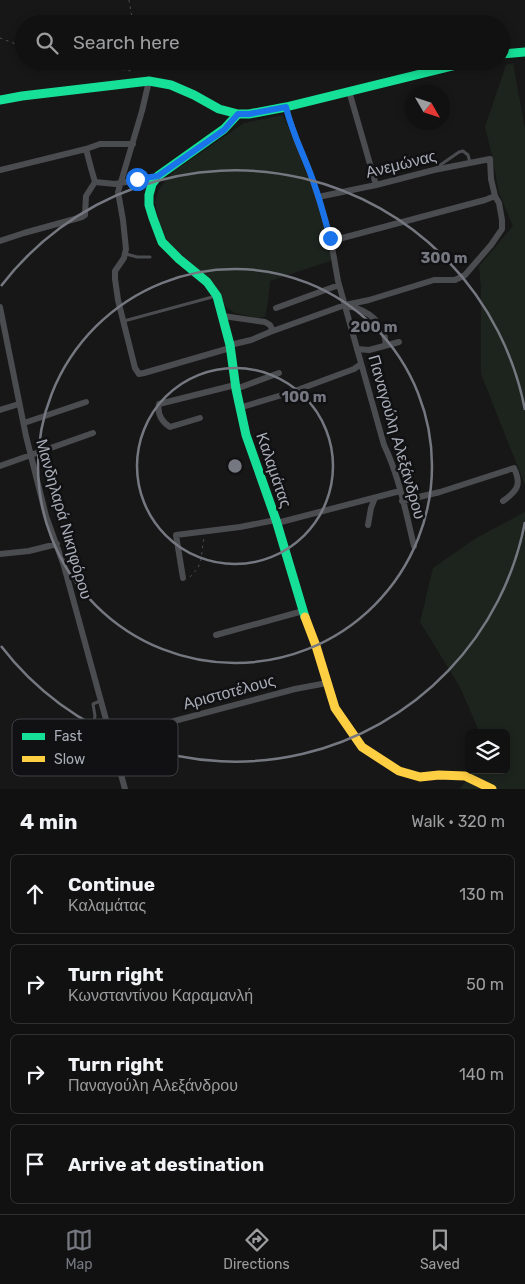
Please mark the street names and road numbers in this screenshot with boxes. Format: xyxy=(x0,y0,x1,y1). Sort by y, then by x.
street label: Ανεμώνας xyxy=(364,146,439,182)
street label: Παναγούλη Αλεξάνδρου xyxy=(364,353,430,521)
street label: Καλαμάτας xyxy=(252,430,296,510)
street label: Μανδηλαρά Νικηφόρου xyxy=(32,437,96,601)
street label: Αριστοτέλους xyxy=(181,671,277,713)

